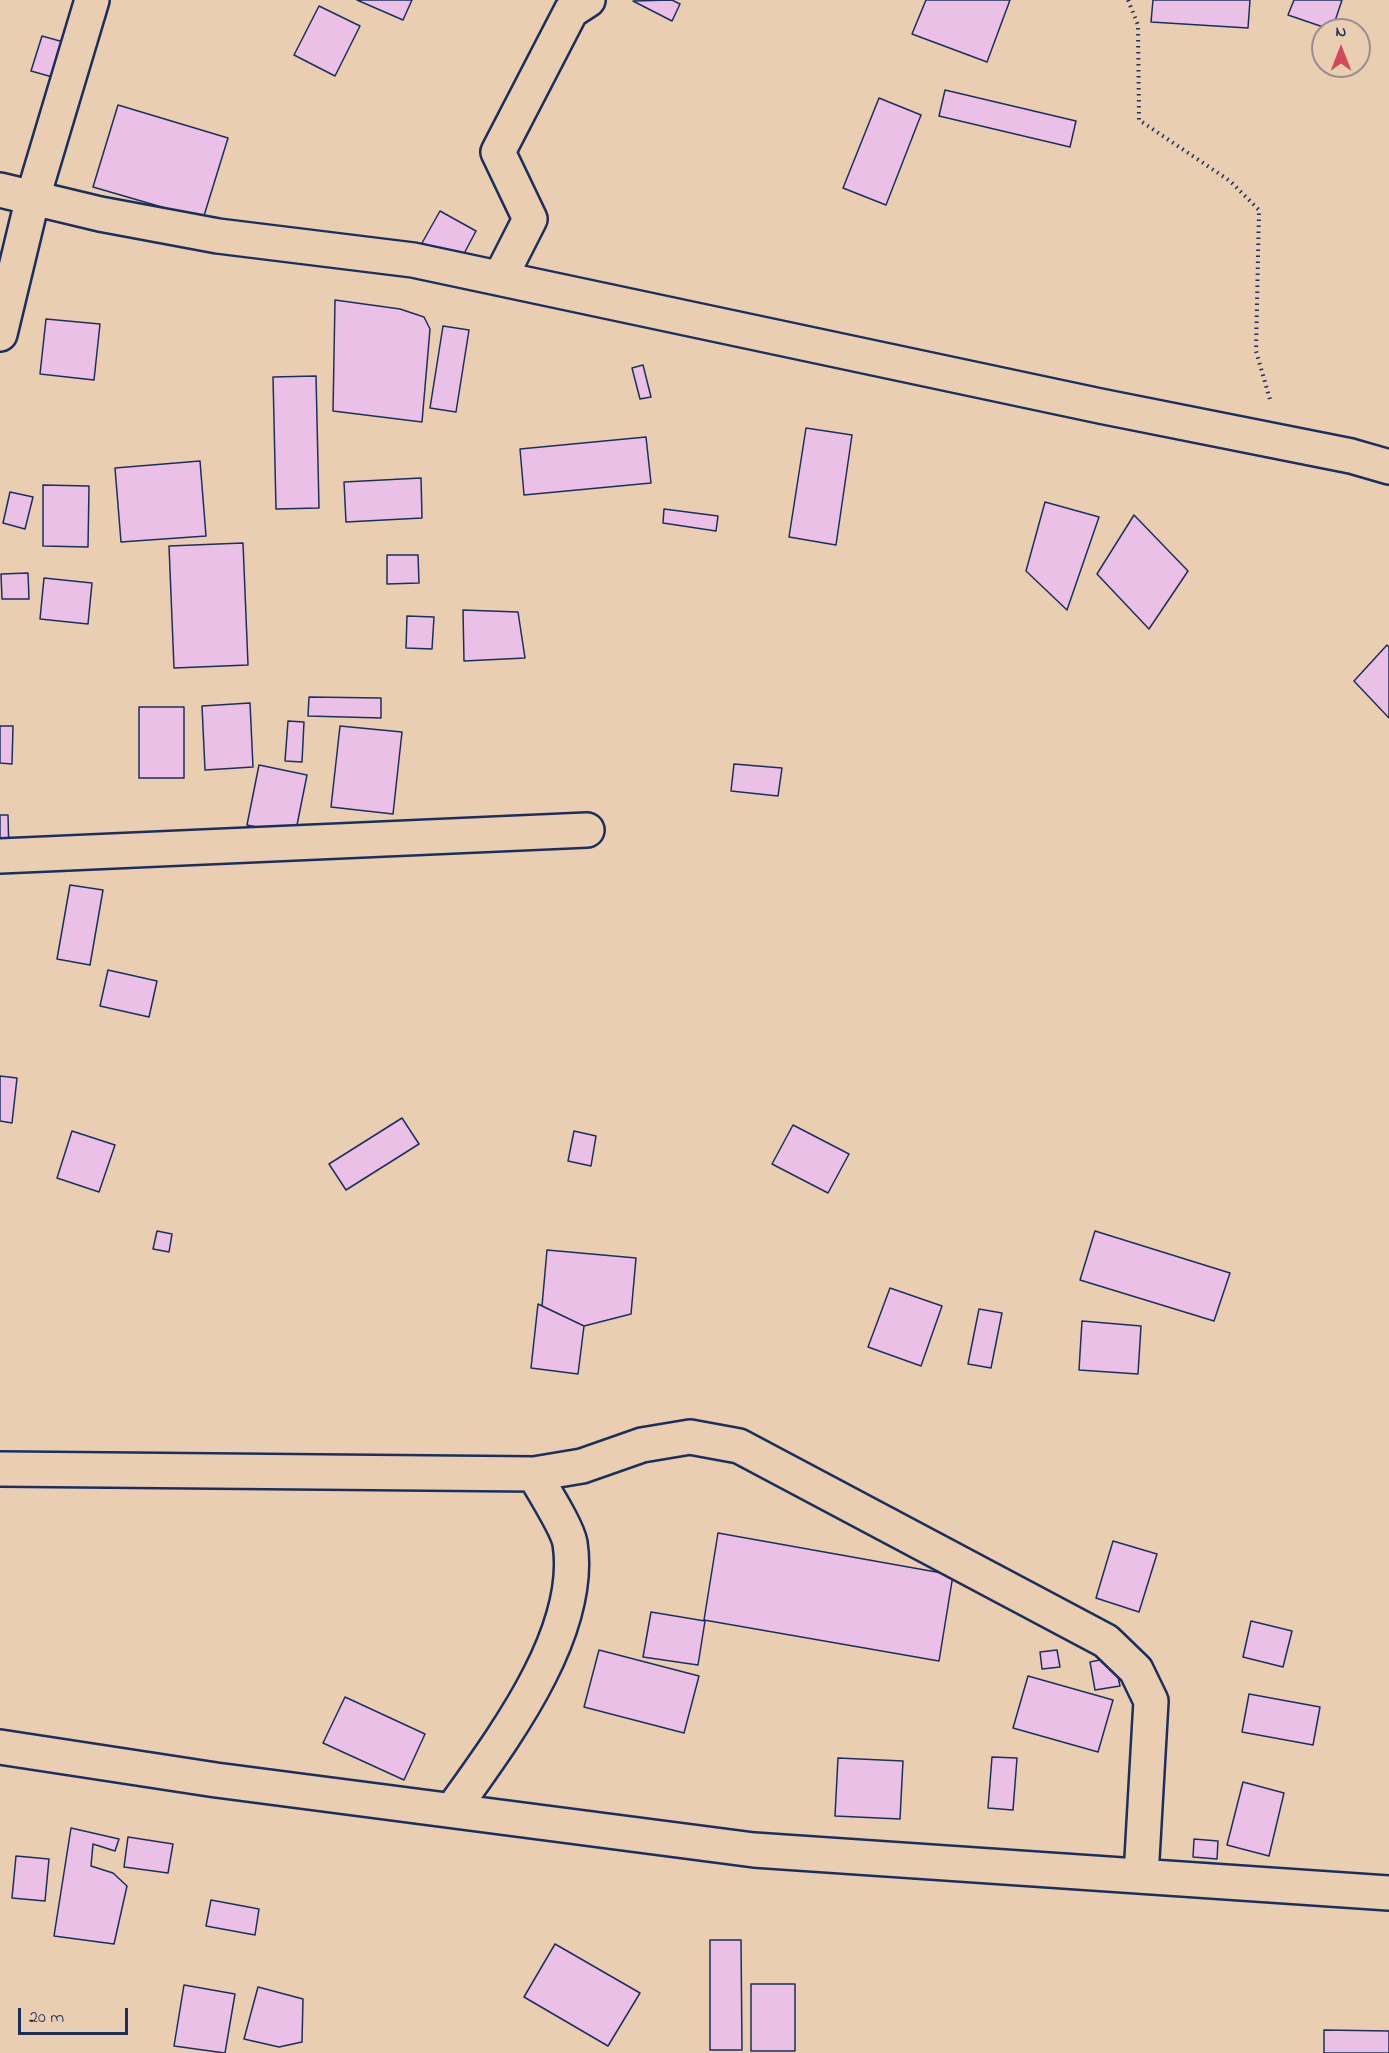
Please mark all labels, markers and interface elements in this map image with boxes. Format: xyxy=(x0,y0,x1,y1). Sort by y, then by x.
north arrow xyxy=(1311,18,1371,78)
text: N xyxy=(1336,20,1346,44)
scale bar xyxy=(21,1996,130,2034)
text: 20 m xyxy=(29,2005,64,2031)

